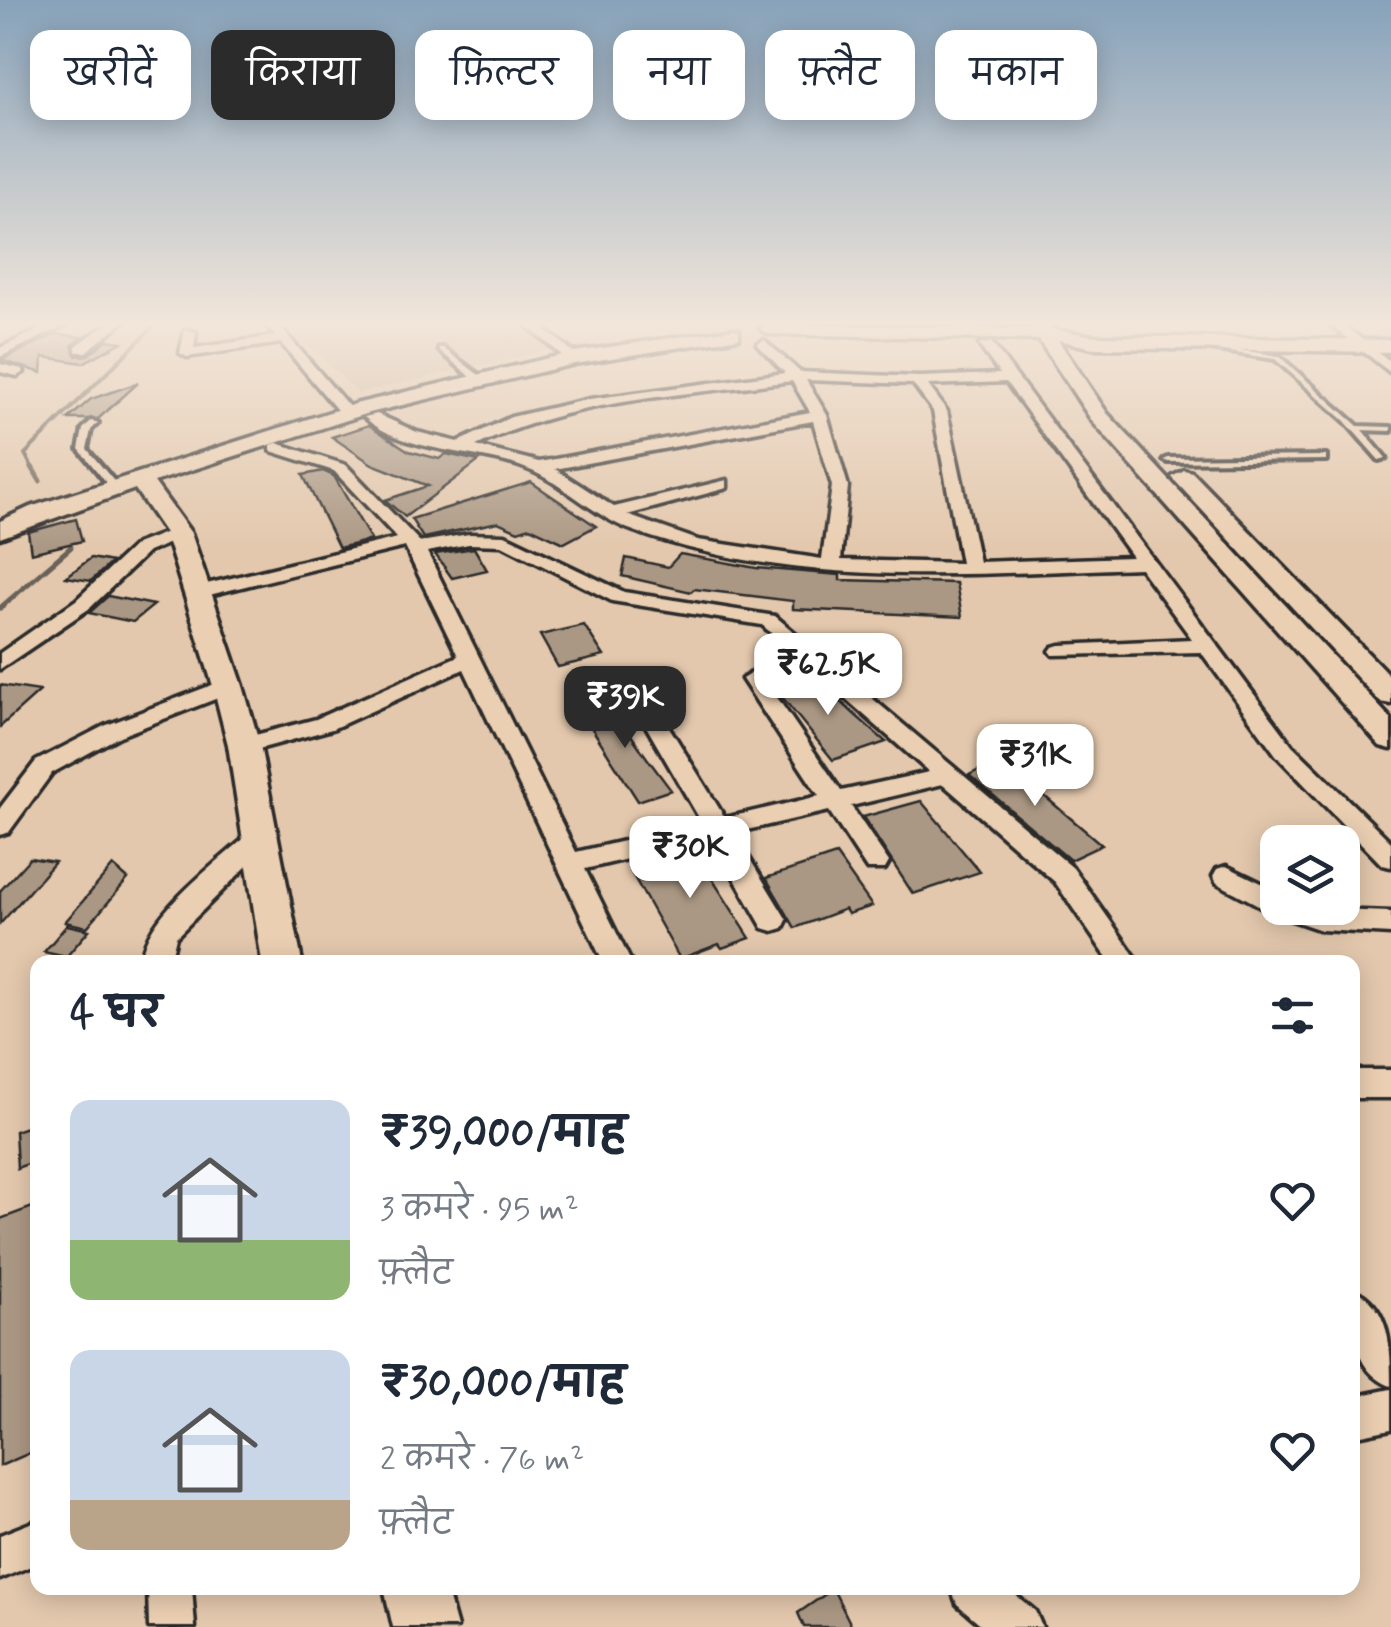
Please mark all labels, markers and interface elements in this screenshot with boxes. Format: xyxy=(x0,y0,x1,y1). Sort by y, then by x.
chip: खरीदें xyxy=(30,30,191,120)
chip: किराया xyxy=(211,30,395,120)
chip: फ़िल्टर xyxy=(415,30,593,120)
chip: नया xyxy=(613,30,745,120)
chip: फ़्लैट xyxy=(765,30,915,120)
chip: मकान xyxy=(935,30,1097,120)
pin: ₹62.5K xyxy=(747,633,909,718)
text: ₹62.5K xyxy=(776,644,880,686)
pin: ₹39K xyxy=(566,666,684,751)
text: ₹39K xyxy=(586,677,664,719)
pin: ₹31K xyxy=(976,724,1094,809)
text: ₹31K xyxy=(999,735,1071,777)
pin: ₹30K xyxy=(631,816,749,901)
map controls xyxy=(1260,825,1360,925)
button: layers xyxy=(1260,825,1360,925)
text: ₹30K xyxy=(651,827,729,869)
text: 4 घर xyxy=(70,987,162,1042)
icon: filters xyxy=(1265,988,1320,1043)
text: ₹39,000/माह xyxy=(380,1107,627,1162)
icon: home xyxy=(150,1140,270,1260)
icon: heart xyxy=(1265,1173,1320,1228)
text: 3 कमरे · 95 m² xyxy=(380,1189,579,1231)
text: फ़्लैट xyxy=(380,1254,453,1296)
text: ₹30,000/माह xyxy=(380,1357,626,1412)
icon: home xyxy=(150,1390,270,1510)
icon: heart xyxy=(1265,1423,1320,1478)
text: 2 कमरे · 76 m² xyxy=(380,1439,584,1481)
text: फ़्लैट xyxy=(380,1504,453,1546)

